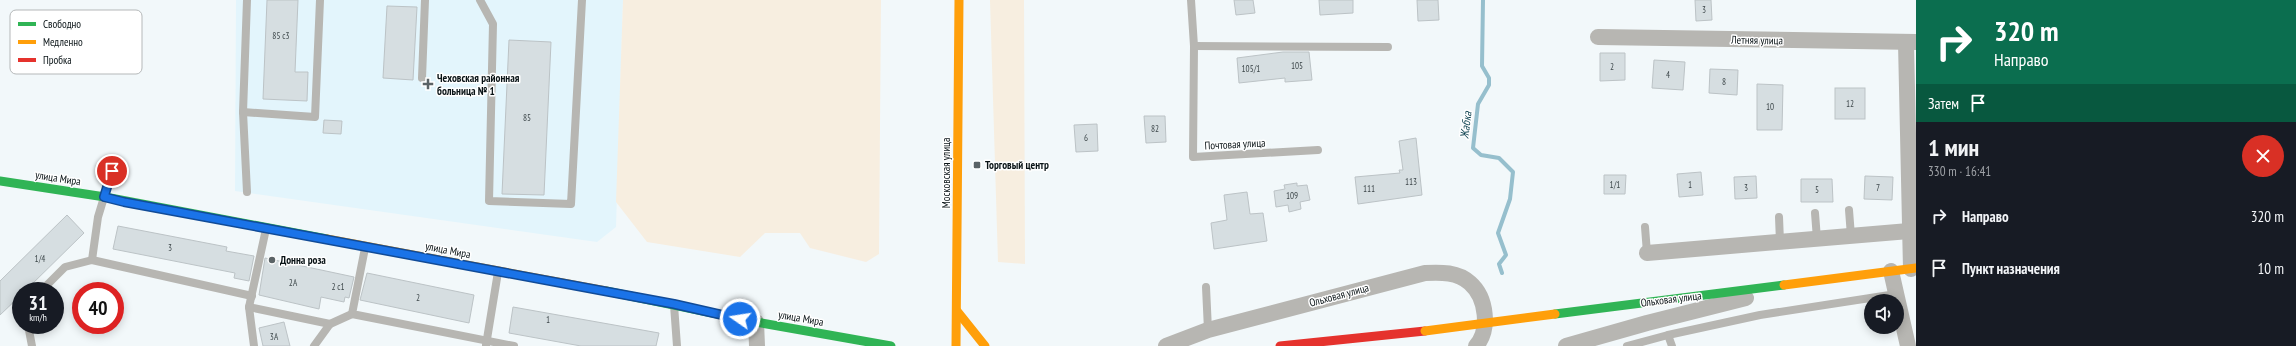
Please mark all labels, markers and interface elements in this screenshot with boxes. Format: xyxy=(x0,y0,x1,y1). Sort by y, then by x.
house number: 3 xyxy=(1702,4,1706,15)
legend xyxy=(10,10,142,74)
text: 320 m xyxy=(1994,12,2058,49)
icon: right xyxy=(1928,16,1980,68)
text: Свободно xyxy=(43,17,81,31)
house number: 85 с3 xyxy=(272,30,290,41)
street label: Летняя улица xyxy=(1730,33,1783,47)
text: Медленно xyxy=(43,35,83,49)
text: Направо xyxy=(1994,48,2049,71)
text: Пробка xyxy=(43,53,72,67)
house number: 105 xyxy=(1291,60,1303,71)
house number: 2 xyxy=(1610,61,1614,72)
house number: 105/1 xyxy=(1242,63,1260,74)
house number: 4 xyxy=(1666,69,1670,80)
place label: Чеховская районная больница № 1 xyxy=(437,71,520,98)
house number: 8 xyxy=(1722,76,1726,87)
marker: Чеховская районная больница № 1 xyxy=(422,78,434,90)
icon: arrive xyxy=(1967,92,1989,114)
text: Затем xyxy=(1928,94,1959,113)
house number: 12 xyxy=(1846,98,1854,109)
house number: 10 xyxy=(1766,101,1774,112)
water label: Жабка xyxy=(1456,109,1475,140)
house number: 85 xyxy=(523,112,531,123)
house number: 82 xyxy=(1151,123,1159,134)
house number: 6 xyxy=(1084,132,1088,143)
text: 1 мин xyxy=(1928,132,1979,163)
street label: Почтовая улица xyxy=(1204,135,1266,153)
button: close xyxy=(2242,135,2284,177)
street label: Московская улица xyxy=(939,138,953,208)
pin xyxy=(95,154,129,188)
place label: Торговый центр xyxy=(985,158,1049,172)
icon: arrive xyxy=(101,160,123,182)
marker: Торговый центр xyxy=(972,160,982,170)
text: 330 m · 16:41 xyxy=(1928,163,1991,180)
street label: улица Мира xyxy=(34,167,82,189)
house number: 113 xyxy=(1405,176,1417,187)
house number: 1/1 xyxy=(1610,179,1620,190)
house number: 1 xyxy=(1688,179,1692,190)
house number: 3 xyxy=(1744,182,1748,193)
house number: 7 xyxy=(1876,182,1880,193)
house number: 111 xyxy=(1363,183,1375,194)
house number: 5 xyxy=(1815,184,1819,195)
house number: 109 xyxy=(1286,190,1298,201)
icon: right xyxy=(1928,205,1950,227)
text: Направо xyxy=(1962,207,2009,226)
text: 320 m xyxy=(2251,207,2284,226)
street label: улица Мира xyxy=(424,239,472,261)
house number: 3 xyxy=(168,242,172,253)
house number: 1/4 xyxy=(35,253,45,264)
place label: Донна роза xyxy=(280,253,326,267)
marker: Донна роза xyxy=(267,255,277,265)
icon: arrive xyxy=(1928,257,1950,279)
text: Пункт назначения xyxy=(1962,259,2060,278)
text: 10 m xyxy=(2258,259,2284,278)
house number: 2А xyxy=(289,277,298,288)
street label: Ольховая улица xyxy=(1308,280,1370,310)
house number: 2 с1 xyxy=(331,281,345,292)
speed limit sign: 40 xyxy=(72,282,124,334)
street label: Ольховая улица xyxy=(1640,288,1702,310)
text: 31 xyxy=(28,290,48,316)
house number: 2 xyxy=(416,292,420,303)
map controls xyxy=(1864,294,1904,334)
button: sound xyxy=(1864,294,1904,334)
position arrow xyxy=(719,298,761,340)
street label: улица Мира xyxy=(777,307,825,329)
text: km/h xyxy=(29,311,47,324)
house number: 1 xyxy=(546,314,550,325)
house number: 3А xyxy=(270,331,279,342)

